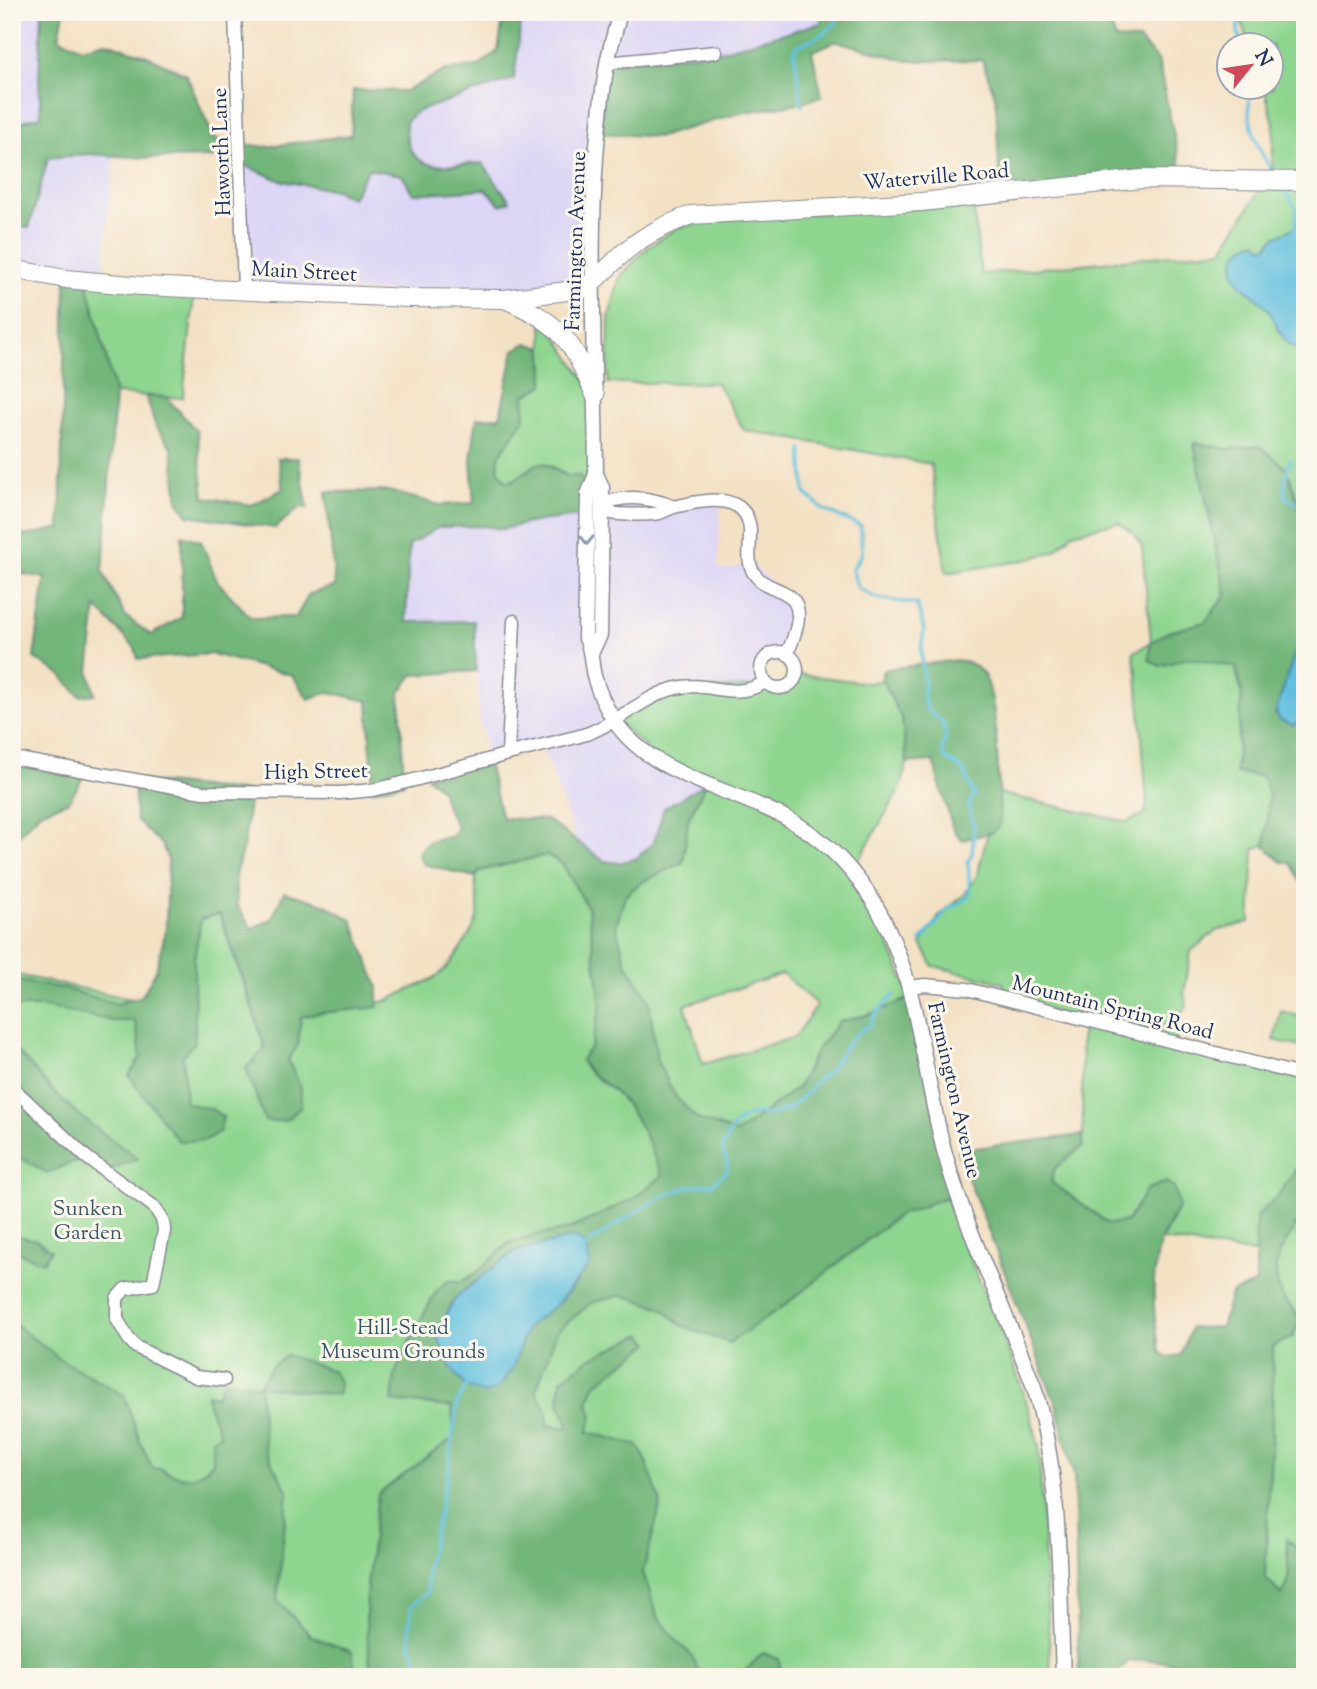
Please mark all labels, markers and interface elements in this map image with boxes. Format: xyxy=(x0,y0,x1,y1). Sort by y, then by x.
north arrow xyxy=(1216,32,1286,102)
text: N xyxy=(1247,45,1278,72)
street label: Haworth Lane xyxy=(206,87,240,217)
street label: Farmington Avenue xyxy=(559,151,595,332)
street label: Waterville Road xyxy=(862,157,1011,199)
street label: Main Street xyxy=(250,255,358,291)
one-way arrow xyxy=(579,536,595,546)
street label: High Street xyxy=(264,757,368,789)
street label: Mountain Spring Road xyxy=(1009,969,1217,1049)
street label: Farmington Avenue xyxy=(918,999,988,1182)
park label: Sunken Garden xyxy=(53,1195,123,1249)
park label: Hill-Stead Museum Grounds xyxy=(321,1314,485,1368)

